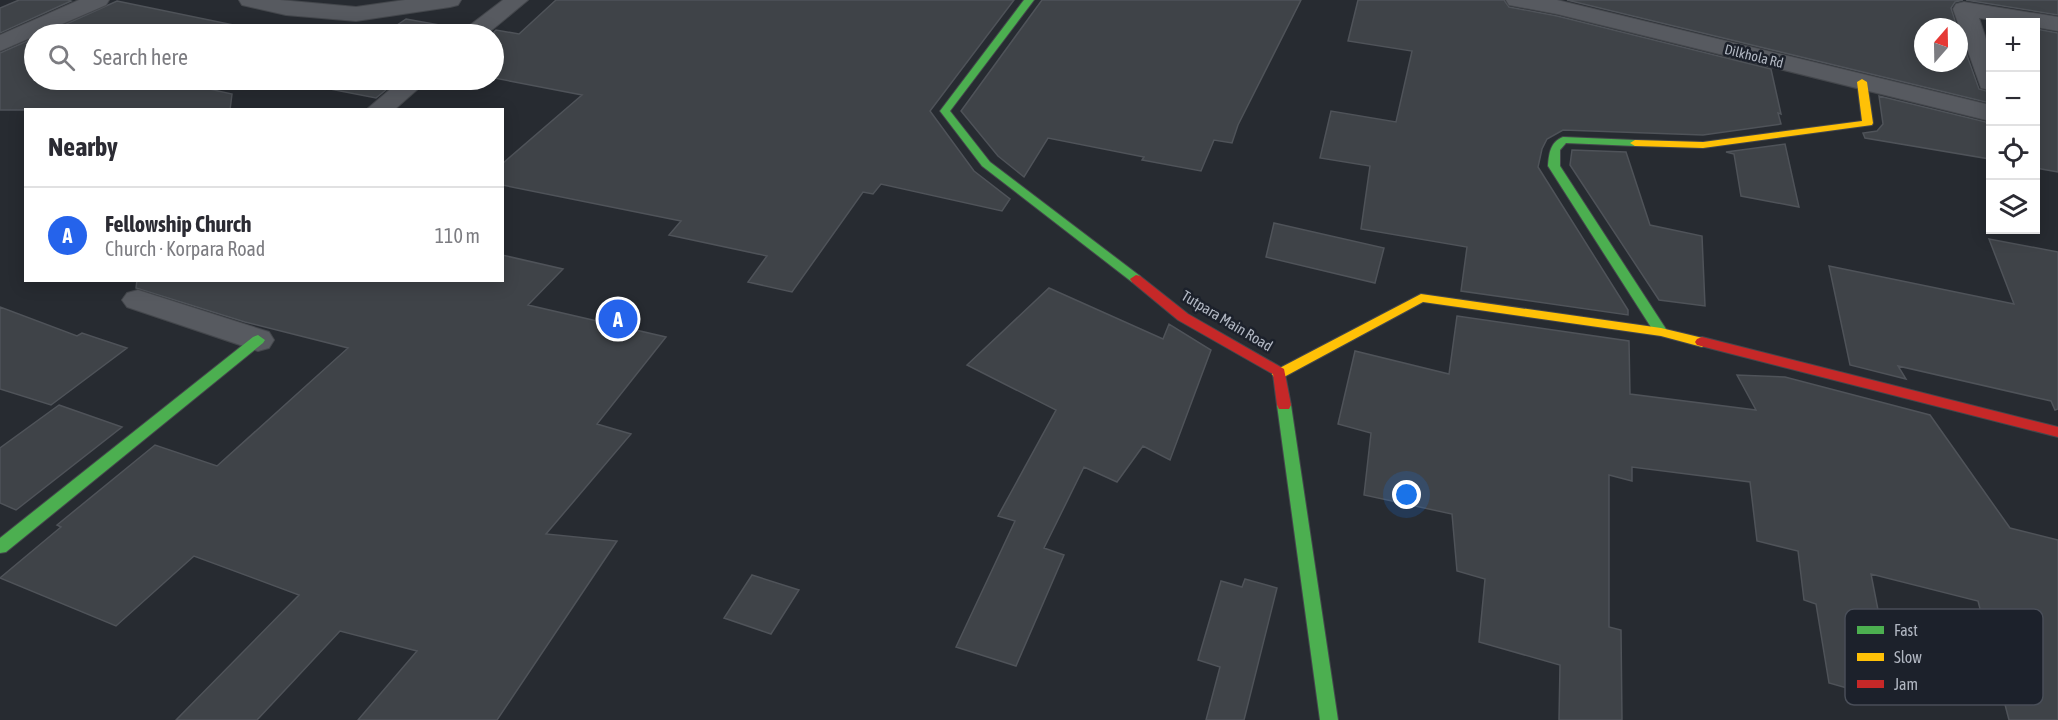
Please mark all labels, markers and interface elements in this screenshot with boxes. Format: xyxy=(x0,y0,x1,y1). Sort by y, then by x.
north arrow xyxy=(1914,18,1968,72)
map controls xyxy=(1986,18,2040,234)
button: + xyxy=(1986,18,2040,72)
search box xyxy=(24,24,504,90)
icon: search xyxy=(45,41,78,74)
street label: Dilkhola Rd xyxy=(1723,41,1785,71)
text: Search here xyxy=(93,44,188,70)
button: − xyxy=(1986,72,2040,126)
button: locate xyxy=(1986,126,2040,180)
text: Nearby xyxy=(48,132,118,162)
button: layers xyxy=(1986,180,2040,234)
text: Fellowship Church xyxy=(105,211,252,237)
text: A xyxy=(63,224,72,247)
text: 110 m xyxy=(435,224,480,247)
text: Church · Korpara Road xyxy=(105,237,265,260)
street label: Tutpara Main Road xyxy=(1179,287,1276,354)
pin: A xyxy=(598,296,638,342)
your location xyxy=(1392,480,1421,509)
legend xyxy=(1845,609,2043,705)
text: Fast xyxy=(1894,621,1918,639)
text: Slow xyxy=(1894,648,1922,666)
text: Jam xyxy=(1894,675,1918,693)

